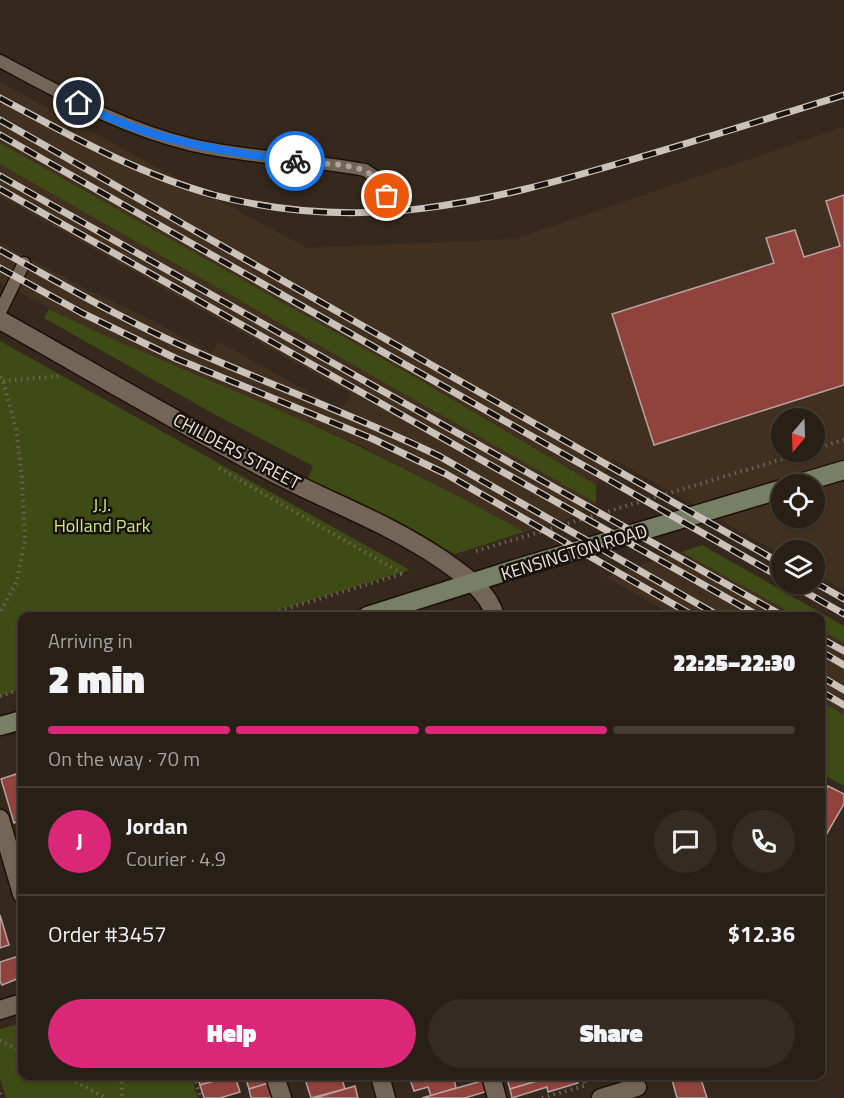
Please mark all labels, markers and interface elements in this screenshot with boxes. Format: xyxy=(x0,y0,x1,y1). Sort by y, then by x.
pin xyxy=(53,77,104,128)
icon: home xyxy=(62,86,95,119)
courier xyxy=(265,131,325,191)
icon: bike xyxy=(279,145,312,178)
pin xyxy=(361,170,412,221)
icon: bag xyxy=(370,179,403,212)
street label: CHILDERS STREET xyxy=(168,406,306,496)
north arrow xyxy=(771,408,825,462)
map controls xyxy=(771,408,825,594)
button: locate xyxy=(771,474,825,528)
park label: J.J. Holland Park xyxy=(54,491,151,539)
street label: KENSINGTON ROAD xyxy=(497,517,651,587)
button: layers xyxy=(771,540,825,594)
text: Arriving in xyxy=(48,625,133,656)
text: 22:25–22:30 xyxy=(673,646,795,680)
text: 2 min xyxy=(48,649,145,708)
text: On the way · 70 m xyxy=(48,743,200,774)
text: Jordan xyxy=(126,809,188,843)
button: chat xyxy=(654,810,717,873)
button: phone xyxy=(732,810,795,873)
text: J xyxy=(76,824,83,858)
text: Courier · 4.9 xyxy=(126,843,226,874)
text: Order #3457 xyxy=(48,917,167,951)
text: $12.36 xyxy=(728,917,795,951)
button: Help xyxy=(48,999,416,1068)
button: Share xyxy=(428,999,795,1068)

